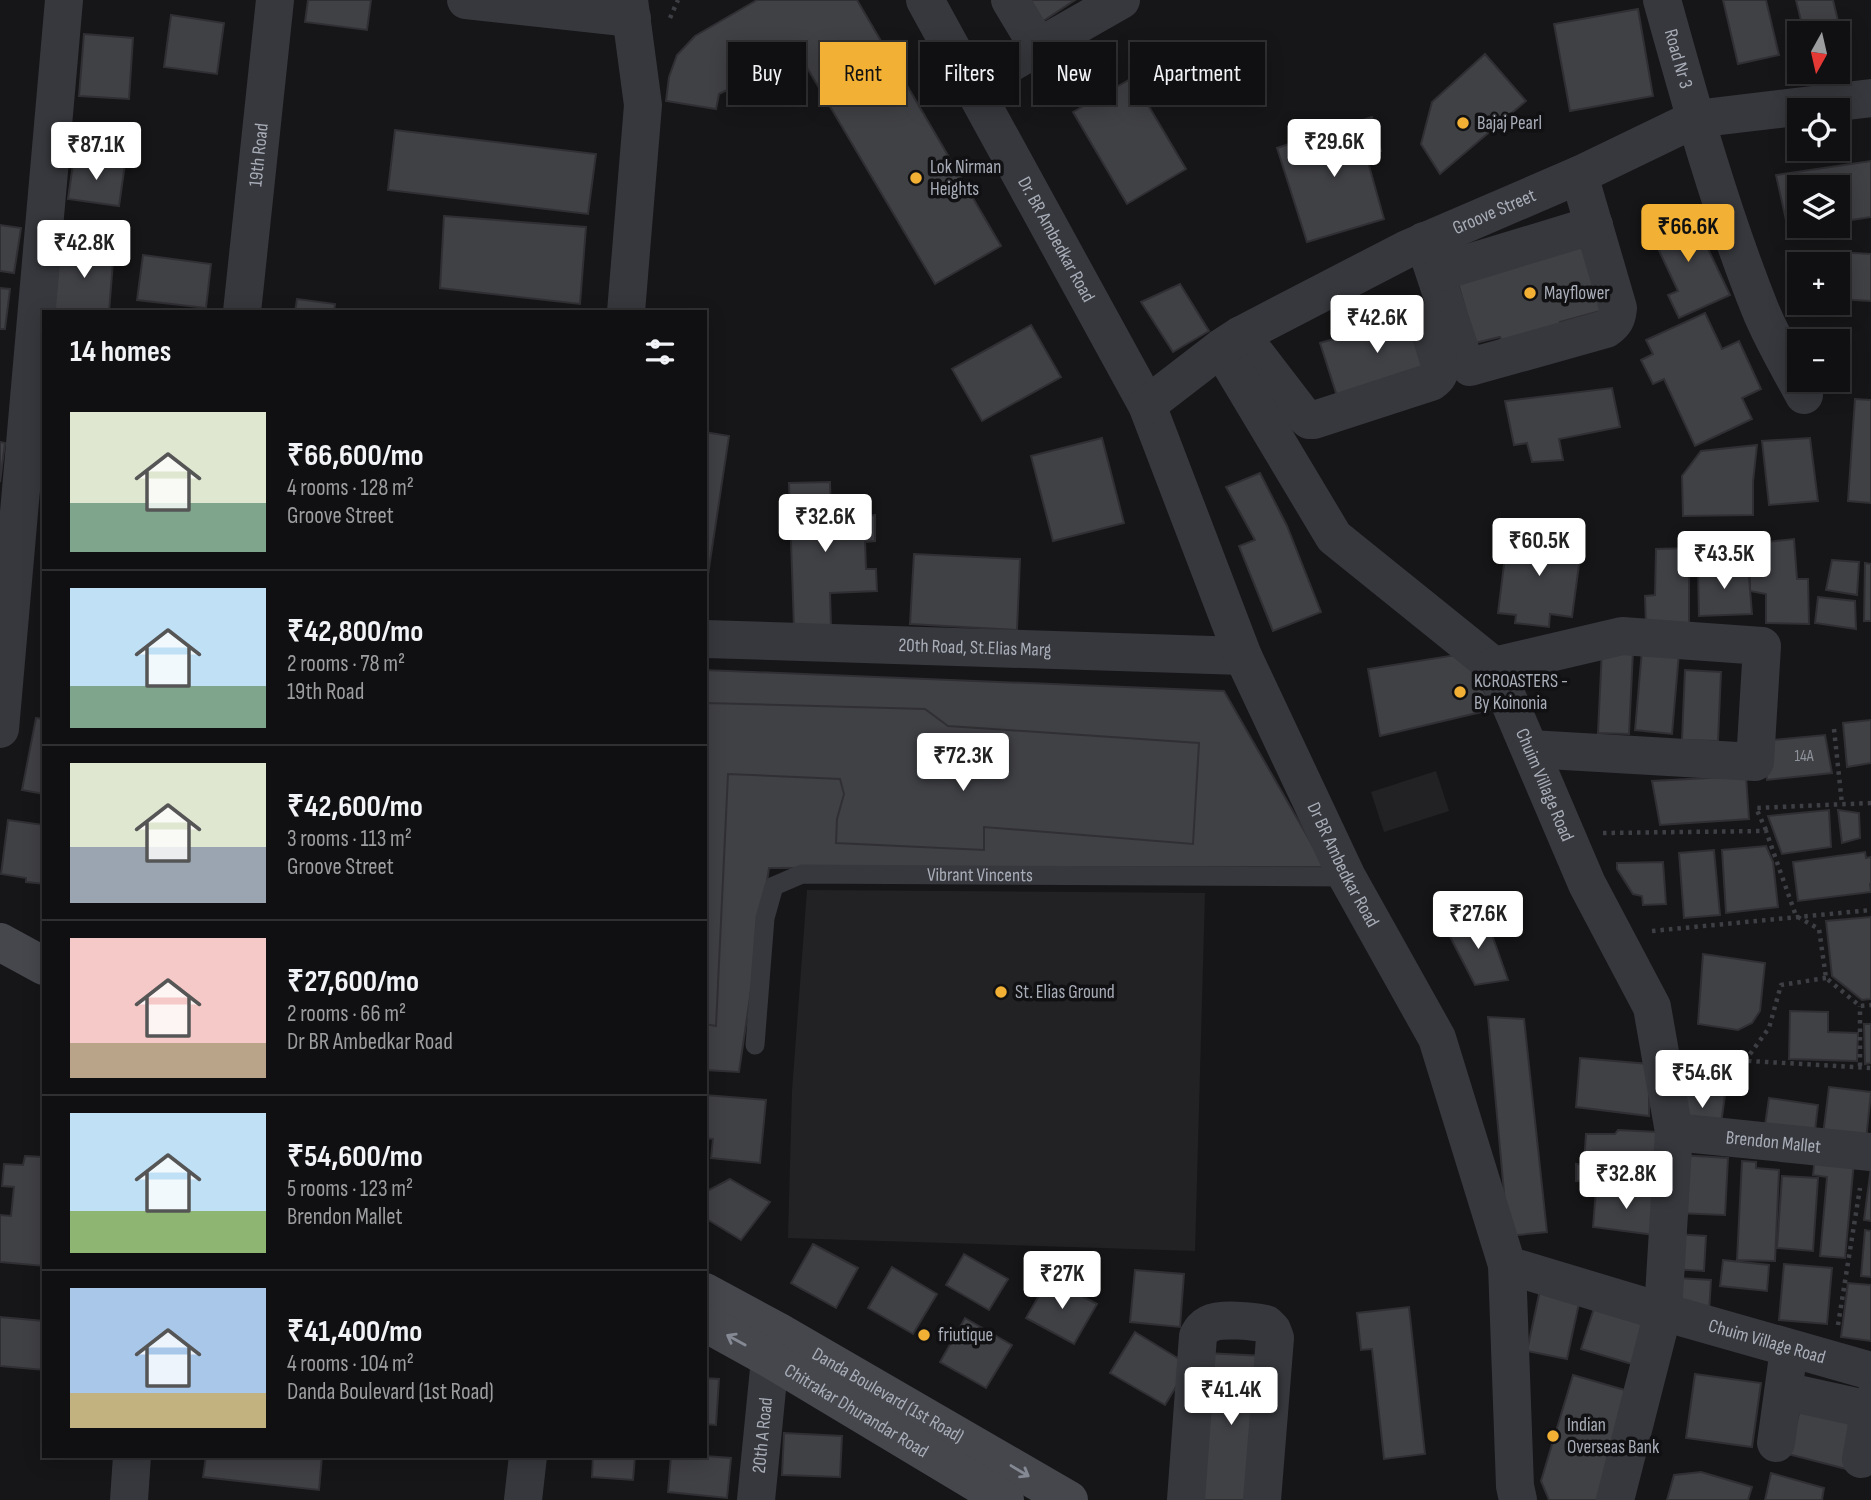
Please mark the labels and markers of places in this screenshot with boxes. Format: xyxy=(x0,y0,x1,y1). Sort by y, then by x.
place label: Bajaj Pearl xyxy=(1477,112,1542,135)
marker: Bajaj Pearl xyxy=(1455,115,1471,131)
pin: ₹29.6K xyxy=(1277,120,1391,179)
pin: ₹87.1K xyxy=(39,122,153,182)
place label: Lok Nirman Heights xyxy=(930,156,1001,201)
marker: Lok Nirman Heights xyxy=(908,170,924,186)
pin: ₹66.6K xyxy=(1631,204,1745,264)
pin: ₹42.8K xyxy=(27,220,141,280)
place label: Mayflower xyxy=(1544,282,1610,305)
marker: Mayflower xyxy=(1522,285,1538,301)
pin: ₹42.6K xyxy=(1320,296,1434,355)
pin: ₹32.6K xyxy=(768,494,882,554)
pin: ₹60.5K xyxy=(1482,518,1596,578)
pin: ₹43.5K xyxy=(1667,532,1781,591)
place label: KCROASTERS - By Koinonia xyxy=(1474,670,1568,715)
marker: KCROASTERS - By Koinonia xyxy=(1452,684,1468,700)
pin: ₹72.3K xyxy=(906,734,1020,793)
pin: ₹27.6K xyxy=(1421,892,1535,951)
place label: St. Elias Ground xyxy=(1015,981,1115,1004)
marker: St. Elias Ground xyxy=(993,984,1009,1000)
pin: ₹54.6K xyxy=(1645,1050,1759,1110)
pin: ₹32.8K xyxy=(1569,1152,1683,1211)
pin: ₹27K xyxy=(1021,1252,1103,1311)
place label: friutique xyxy=(938,1324,993,1347)
marker: friutique xyxy=(916,1327,932,1343)
pin: ₹41.4K xyxy=(1174,1368,1288,1427)
place label: Indian Overseas Bank xyxy=(1567,1414,1660,1459)
marker: Indian Overseas Bank xyxy=(1545,1428,1561,1444)

